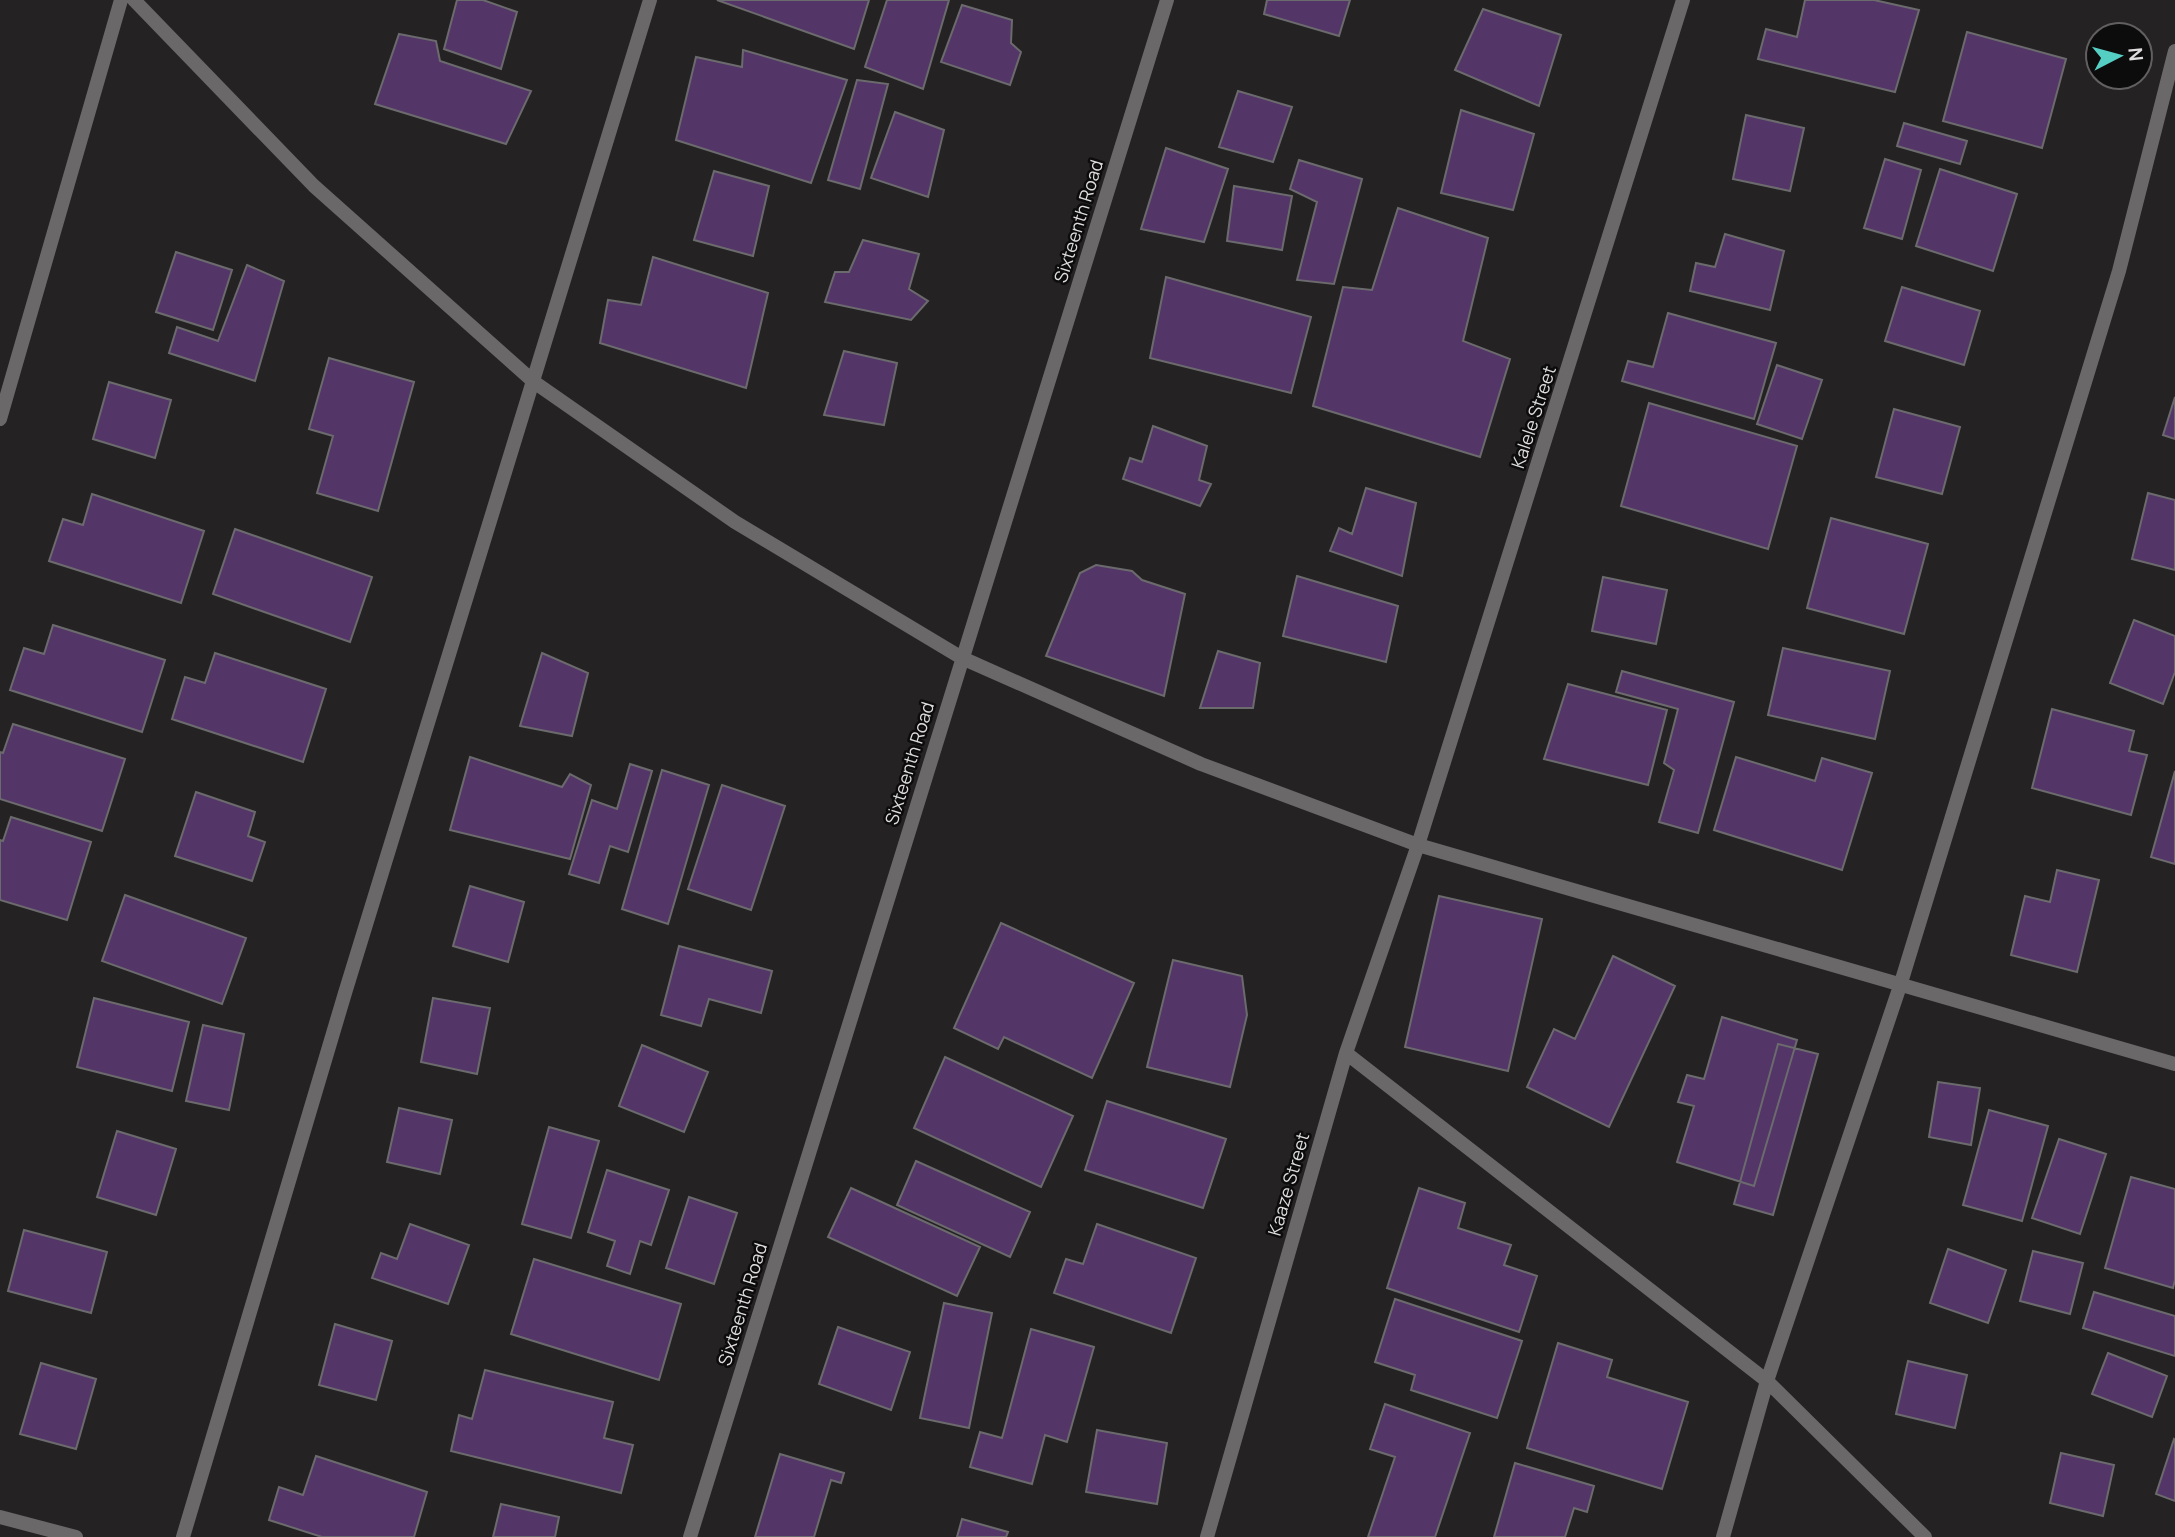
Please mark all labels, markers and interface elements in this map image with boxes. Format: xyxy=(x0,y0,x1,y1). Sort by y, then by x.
north arrow xyxy=(2084,21,2154,91)
text: N xyxy=(2122,46,2150,62)
street label: Sixteenth Road xyxy=(1048,157,1108,285)
street label: Kalele Street xyxy=(1505,363,1561,471)
street label: Sixteenth Road xyxy=(879,699,939,827)
street label: Kaaze Street xyxy=(1262,1130,1314,1238)
street label: Sixteenth Road xyxy=(712,1240,772,1368)

